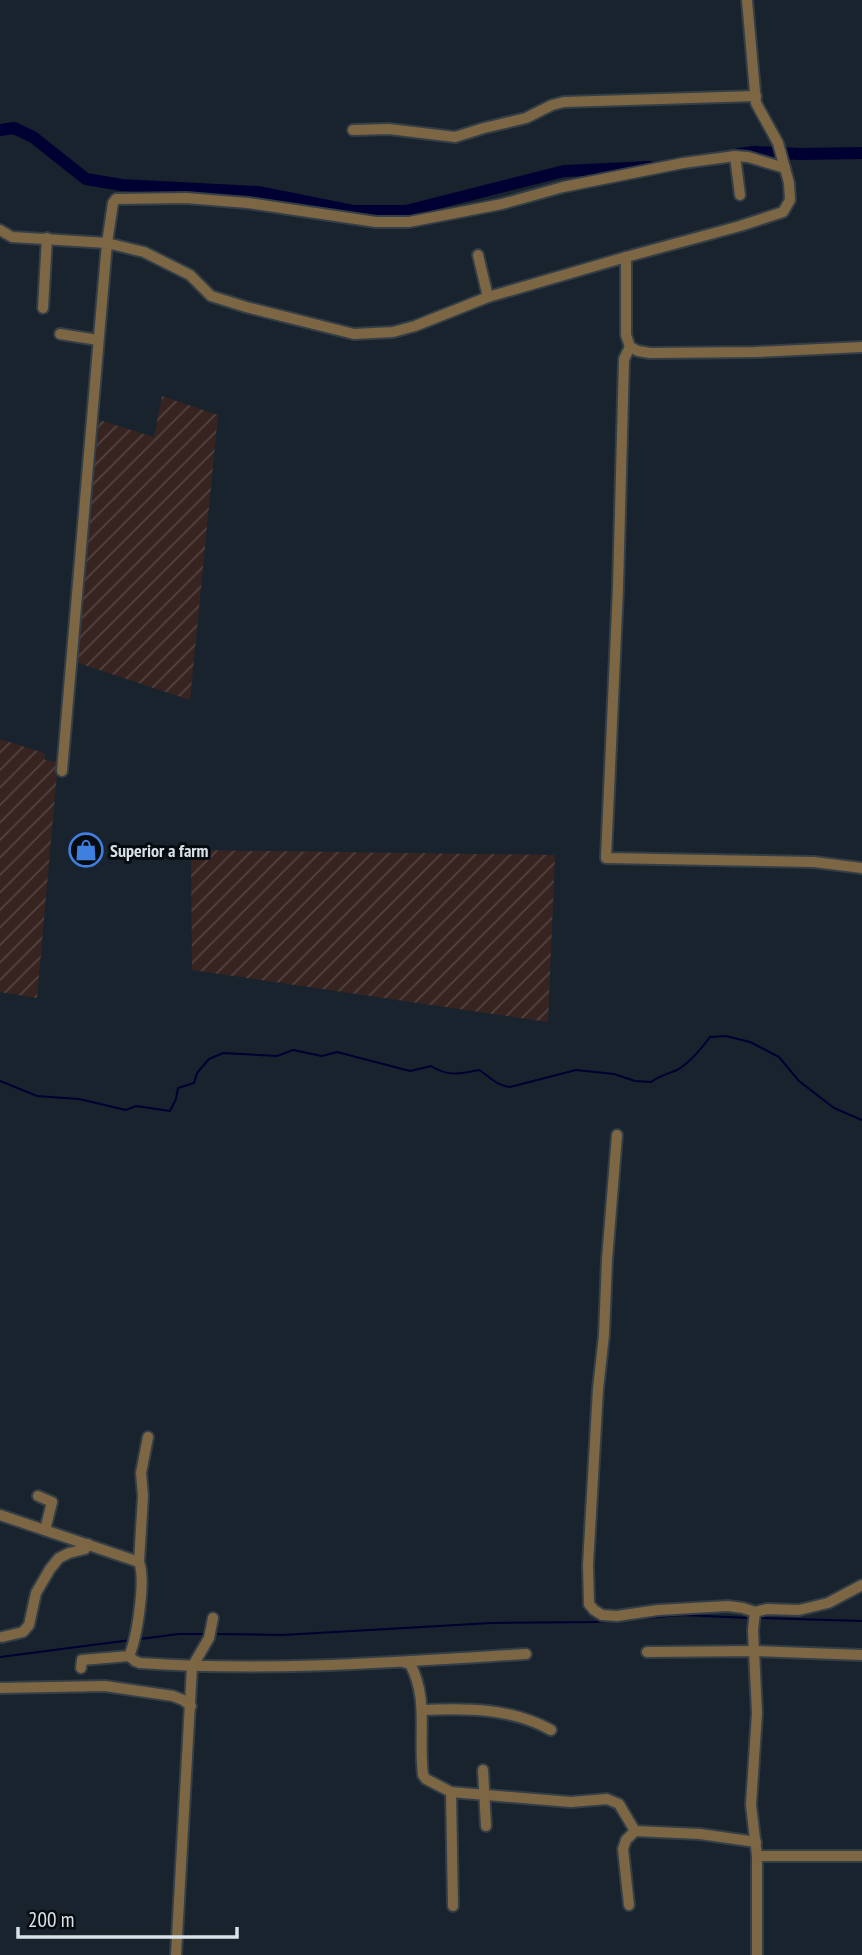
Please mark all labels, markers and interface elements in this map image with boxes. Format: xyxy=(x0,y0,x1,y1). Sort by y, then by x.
shop icon: Superior a farm xyxy=(67,831,105,869)
place label: Superior a farm xyxy=(110,839,209,862)
scale bar xyxy=(18,1896,236,1940)
text: 200 m xyxy=(28,1906,74,1933)

